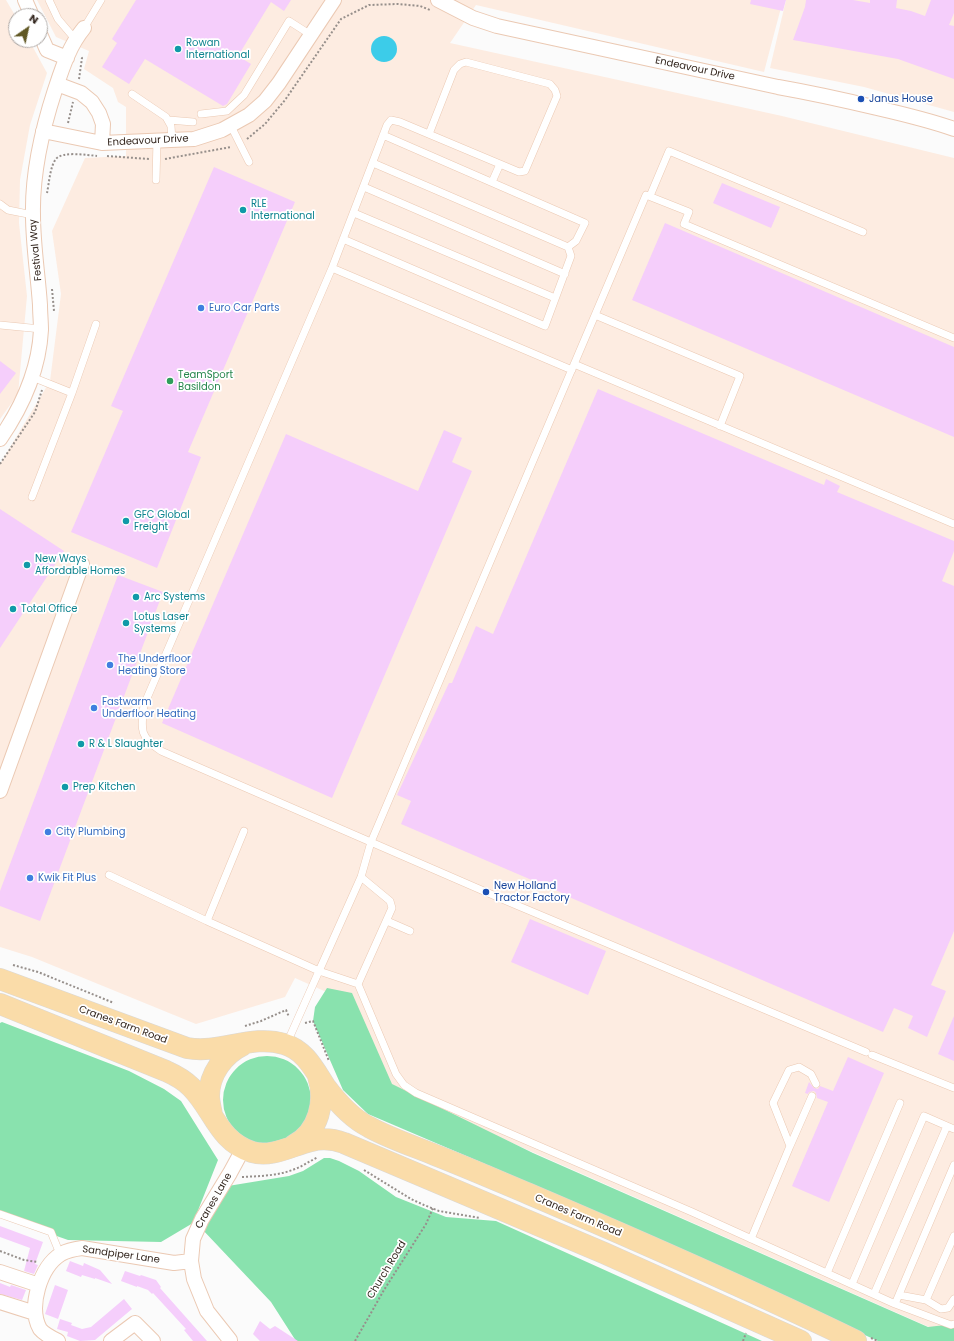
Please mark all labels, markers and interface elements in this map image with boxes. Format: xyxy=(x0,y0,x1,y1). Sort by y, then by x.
north arrow xyxy=(8,8,48,48)
text: N xyxy=(26,10,42,28)
place label: Rowan International xyxy=(186,37,250,60)
marker: Rowan International xyxy=(173,44,183,54)
street label: Endeavour Drive xyxy=(654,55,736,83)
place label: Janus House xyxy=(869,93,933,105)
marker: Janus House xyxy=(856,94,866,104)
street label: Endeavour Drive xyxy=(107,133,189,149)
place label: RLE International xyxy=(251,198,315,222)
marker: RLE International xyxy=(238,205,248,215)
street label: Festival Way xyxy=(27,218,45,282)
place label: Euro Car Parts xyxy=(209,302,279,314)
marker: Euro Car Parts xyxy=(196,303,206,313)
place label: TeamSport Basildon xyxy=(178,369,233,392)
marker: TeamSport Basildon xyxy=(165,376,175,386)
place label: GFC Global Freight xyxy=(134,509,190,532)
marker: GFC Global Freight xyxy=(121,516,131,526)
place label: New Ways Affordable Homes xyxy=(35,553,125,576)
marker: New Ways Affordable Homes xyxy=(22,560,32,570)
place label: Arc Systems xyxy=(144,591,205,603)
marker: Arc Systems xyxy=(131,592,141,602)
place label: Total Office xyxy=(21,603,78,615)
marker: Total Office xyxy=(8,604,18,614)
place label: Lotus Laser Systems xyxy=(134,611,189,634)
marker: Lotus Laser Systems xyxy=(121,618,131,628)
place label: The Underfloor Heating Store xyxy=(118,653,191,676)
marker: The Underfloor Heating Store xyxy=(105,660,115,670)
place label: Fastwarm Underfloor Heating xyxy=(102,696,196,720)
marker: Fastwarm Underfloor Heating xyxy=(89,703,99,713)
place label: R & L Slaughter xyxy=(89,738,163,750)
marker: R & L Slaughter xyxy=(76,739,86,749)
place label: Prep Kitchen xyxy=(73,781,135,793)
marker: Prep Kitchen xyxy=(60,782,70,792)
place label: City Plumbing xyxy=(56,826,125,838)
marker: City Plumbing xyxy=(43,827,53,837)
place label: Kwik Fit Plus xyxy=(38,872,96,884)
marker: Kwik Fit Plus xyxy=(25,873,35,883)
place label: New Holland Tractor Factory xyxy=(494,880,570,904)
marker: New Holland Tractor Factory xyxy=(481,887,491,897)
street label: Cranes Farm Road xyxy=(77,1003,169,1047)
street label: Cranes Lane xyxy=(193,1171,235,1231)
street label: Cranes Farm Road xyxy=(533,1192,623,1240)
street label: Church Road xyxy=(365,1239,409,1301)
street label: Sandpiper Lane xyxy=(82,1244,160,1266)

